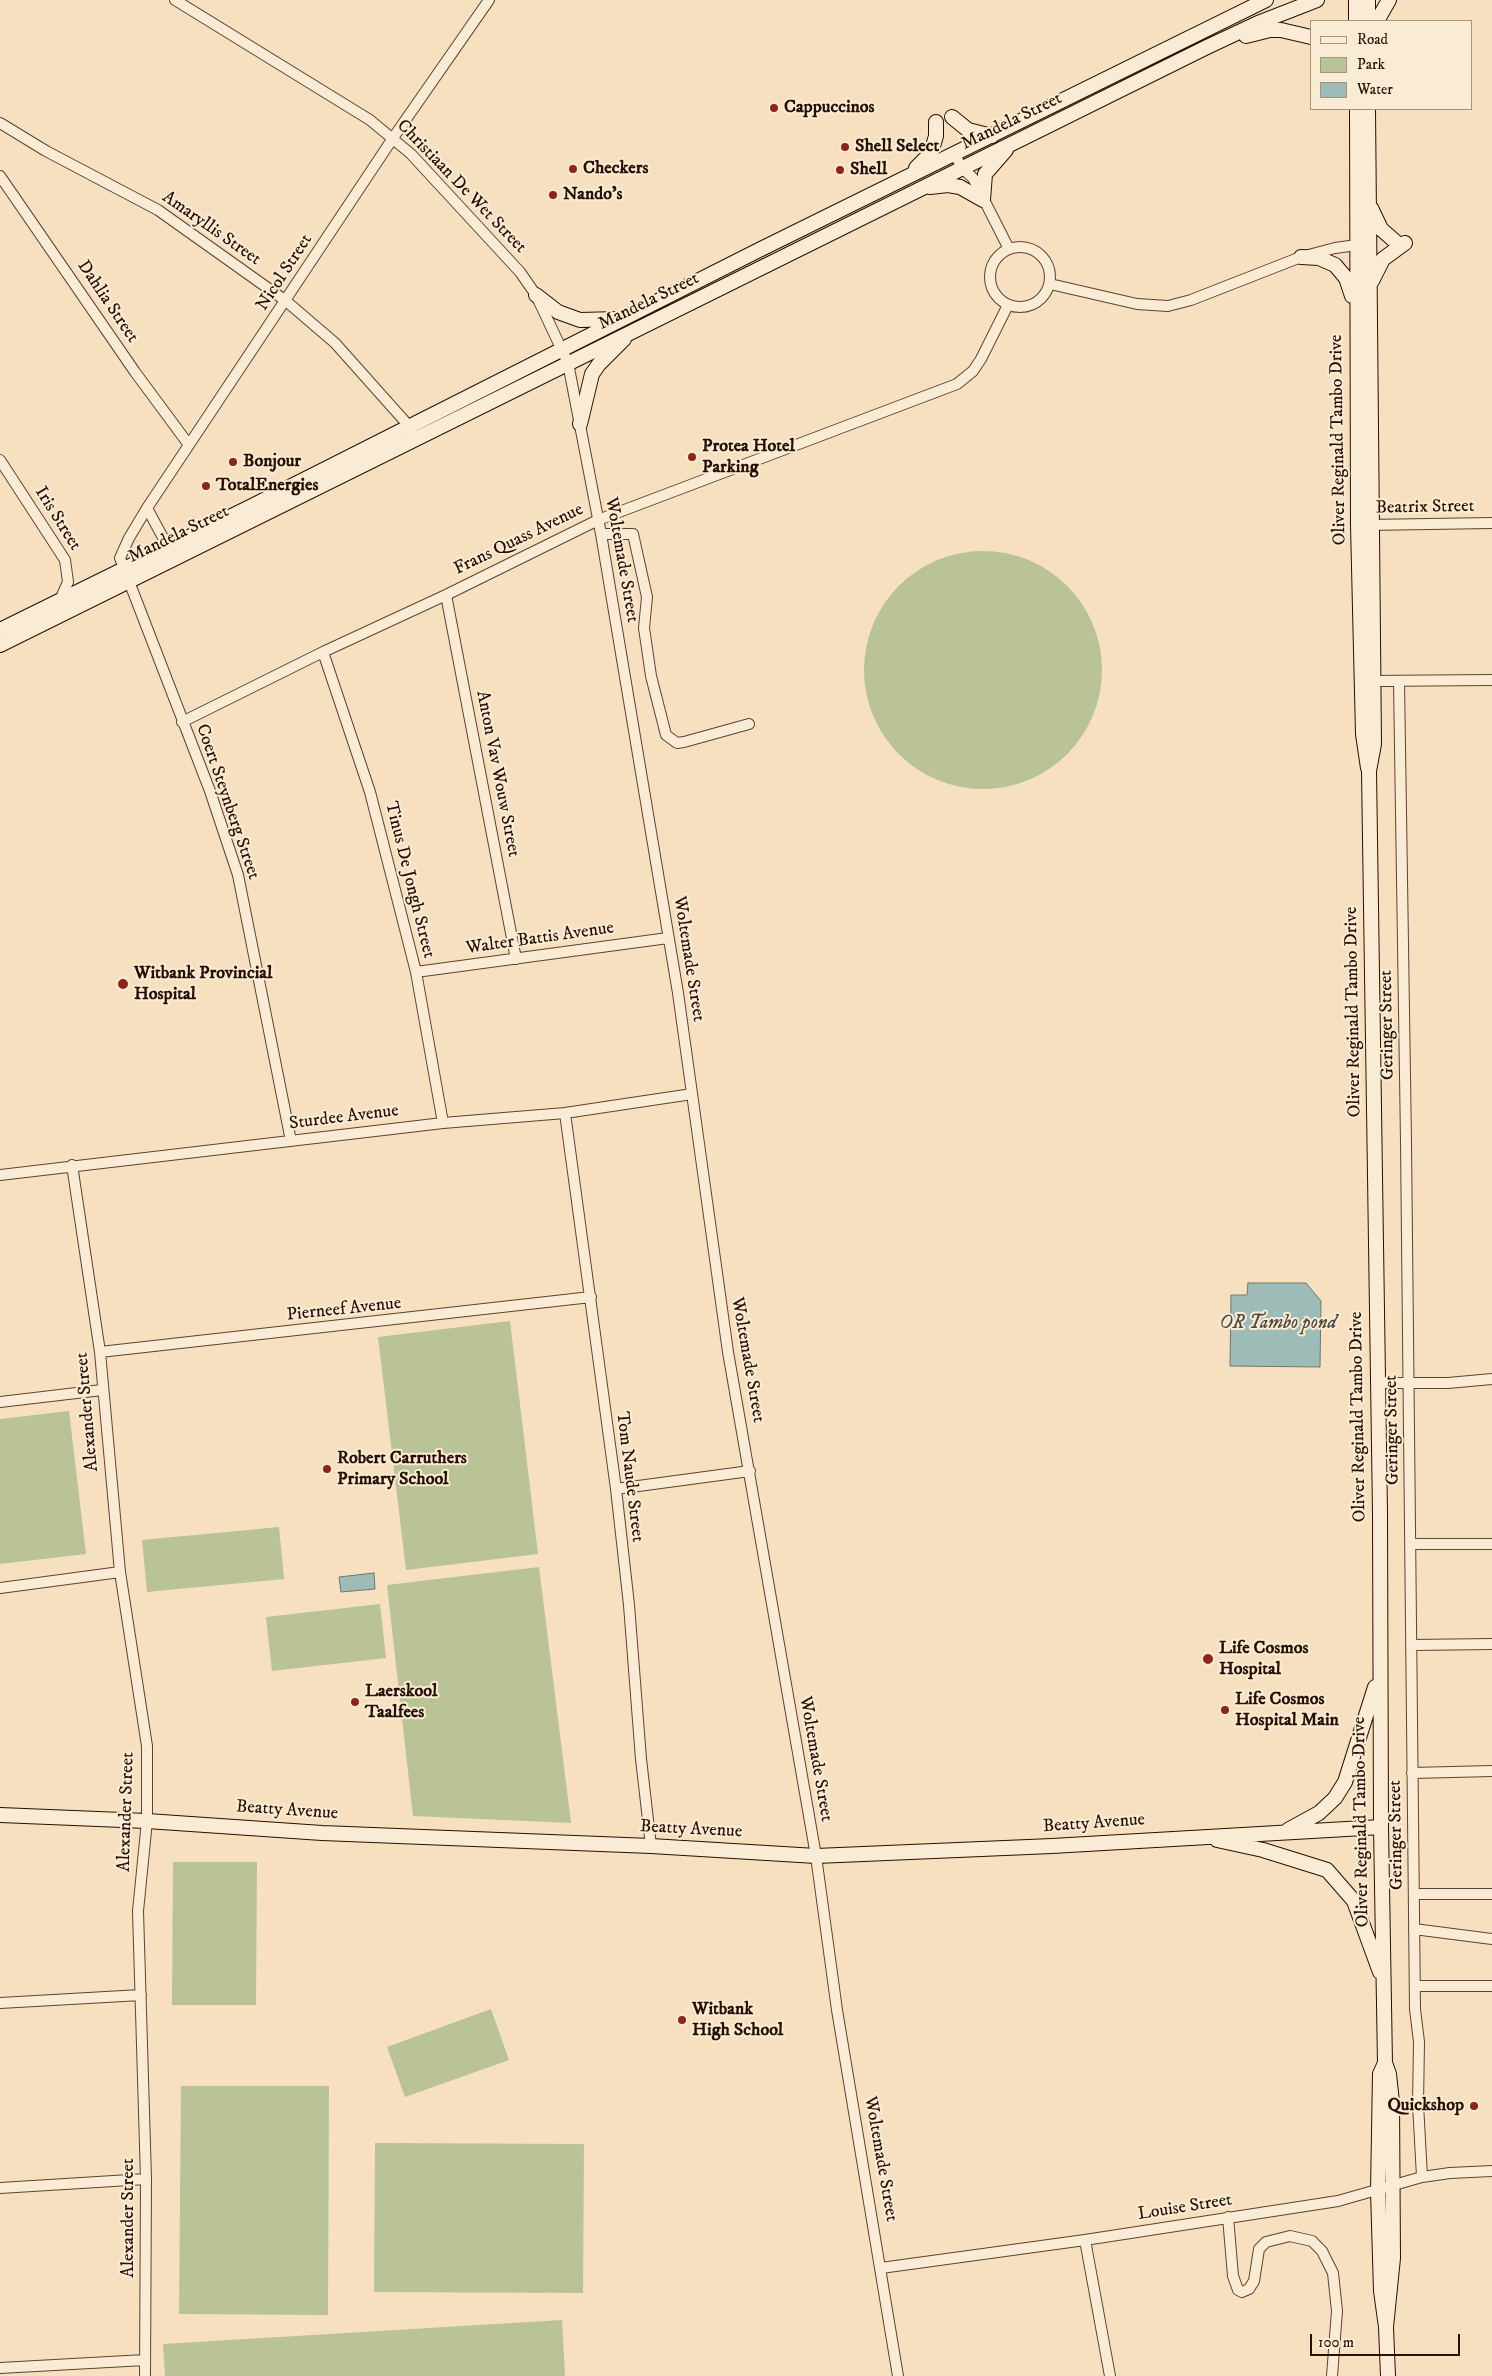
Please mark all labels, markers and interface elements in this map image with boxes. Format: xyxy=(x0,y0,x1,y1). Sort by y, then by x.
legend xyxy=(1310,20,1472,110)
text: Road xyxy=(1357,30,1388,49)
text: Park xyxy=(1357,55,1385,74)
text: Water xyxy=(1357,80,1393,99)
street label: Mandela Street xyxy=(958,88,1066,156)
place label: Cappuccinos xyxy=(784,97,875,119)
marker: Cappuccinos xyxy=(768,102,780,114)
street label: Christiaan De Wet Street xyxy=(392,116,530,258)
place label: Shell Select xyxy=(855,136,939,158)
marker: Shell Select xyxy=(839,141,851,153)
place label: Checkers xyxy=(583,158,648,180)
place label: Shell xyxy=(850,159,887,181)
marker: Checkers xyxy=(567,163,579,175)
marker: Shell xyxy=(834,164,846,176)
place label: Nando's xyxy=(563,184,622,206)
street label: Amaryllis Street xyxy=(158,187,264,271)
marker: Nando's xyxy=(547,189,559,201)
street label: Nicol Street xyxy=(252,231,318,315)
street label: Dahlia Street xyxy=(72,257,142,347)
street label: Mandela Street xyxy=(595,268,703,336)
street label: Oliver Reginald Tambo Drive xyxy=(1326,334,1352,546)
place label: Protea Hotel Parking xyxy=(702,436,795,478)
place label: Bonjour xyxy=(243,451,301,473)
marker: Protea Hotel Parking xyxy=(686,451,698,463)
marker: Bonjour xyxy=(227,456,239,468)
place label: TotalEnergies xyxy=(216,475,318,497)
marker: TotalEnergies xyxy=(200,480,212,492)
street label: Iris Street xyxy=(29,483,85,555)
street label: Woltemade Street xyxy=(599,496,643,624)
street label: Beatrix Street xyxy=(1375,496,1475,520)
street label: Frans Quass Avenue xyxy=(451,499,587,581)
street label: Mandela Street xyxy=(125,501,233,569)
street label: Anton Vav Wouw Street xyxy=(470,689,524,859)
street label: Coert Steynberg Street xyxy=(190,721,264,883)
street label: Tinus De Jongh Street xyxy=(379,800,439,960)
street label: Woltemade Street xyxy=(667,895,709,1023)
street label: Oliver Reginald Tambo Drive xyxy=(1341,906,1367,1118)
street label: Walter Battis Avenue xyxy=(465,918,615,960)
place label: Witbank Provincial Hospital xyxy=(134,963,272,1006)
street label: Geringer Street xyxy=(1376,970,1400,1080)
marker: Witbank Provincial Hospital xyxy=(116,977,130,991)
street label: Sturdee Avenue xyxy=(288,1101,400,1135)
street label: Pierneef Avenue xyxy=(286,1293,402,1327)
street label: Woltemade Street xyxy=(725,1296,769,1424)
street label: Oliver Reginald Tambo Drive xyxy=(1346,1311,1372,1523)
water label: OR Tambo pond xyxy=(1220,1313,1336,1335)
street label: Alexander Street xyxy=(72,1351,104,1473)
street label: Geringer Street xyxy=(1381,1375,1405,1485)
street label: Tom Naude Street xyxy=(610,1410,648,1544)
place label: Robert Carruthers Primary School xyxy=(337,1448,467,1490)
marker: Robert Carruthers Primary School xyxy=(321,1463,333,1475)
place label: Life Cosmos Hospital xyxy=(1219,1638,1309,1680)
marker: Life Cosmos Hospital xyxy=(1201,1652,1215,1666)
place label: Laerskool Taalfees xyxy=(365,1681,437,1724)
place label: Life Cosmos Hospital Main xyxy=(1235,1689,1339,1732)
street label: Woltemade Street xyxy=(793,1695,837,1823)
marker: Laerskool Taalfees xyxy=(349,1696,361,1708)
marker: Life Cosmos Hospital Main xyxy=(1219,1704,1231,1716)
street label: Oliver Reginald Tambo Drive xyxy=(1349,1716,1375,1928)
street label: Alexander Street xyxy=(114,1752,140,1872)
street label: Geringer Street xyxy=(1385,1780,1409,1890)
street label: Beatty Avenue xyxy=(235,1797,339,1825)
street label: Beatty Avenue xyxy=(1042,1810,1146,1838)
street label: Beatty Avenue xyxy=(639,1817,743,1843)
place label: Witbank High School xyxy=(692,1999,783,2042)
marker: Witbank High School xyxy=(676,2014,688,2026)
street label: Woltemade Street xyxy=(858,2095,902,2223)
place label: Quickshop xyxy=(1387,2095,1464,2117)
marker: Quickshop xyxy=(1468,2100,1480,2112)
street label: Alexander Street xyxy=(118,2158,140,2278)
street label: Louise Street xyxy=(1136,2190,1234,2226)
scale bar xyxy=(1312,2324,1462,2356)
text: 100 m xyxy=(1318,2333,1354,2352)

